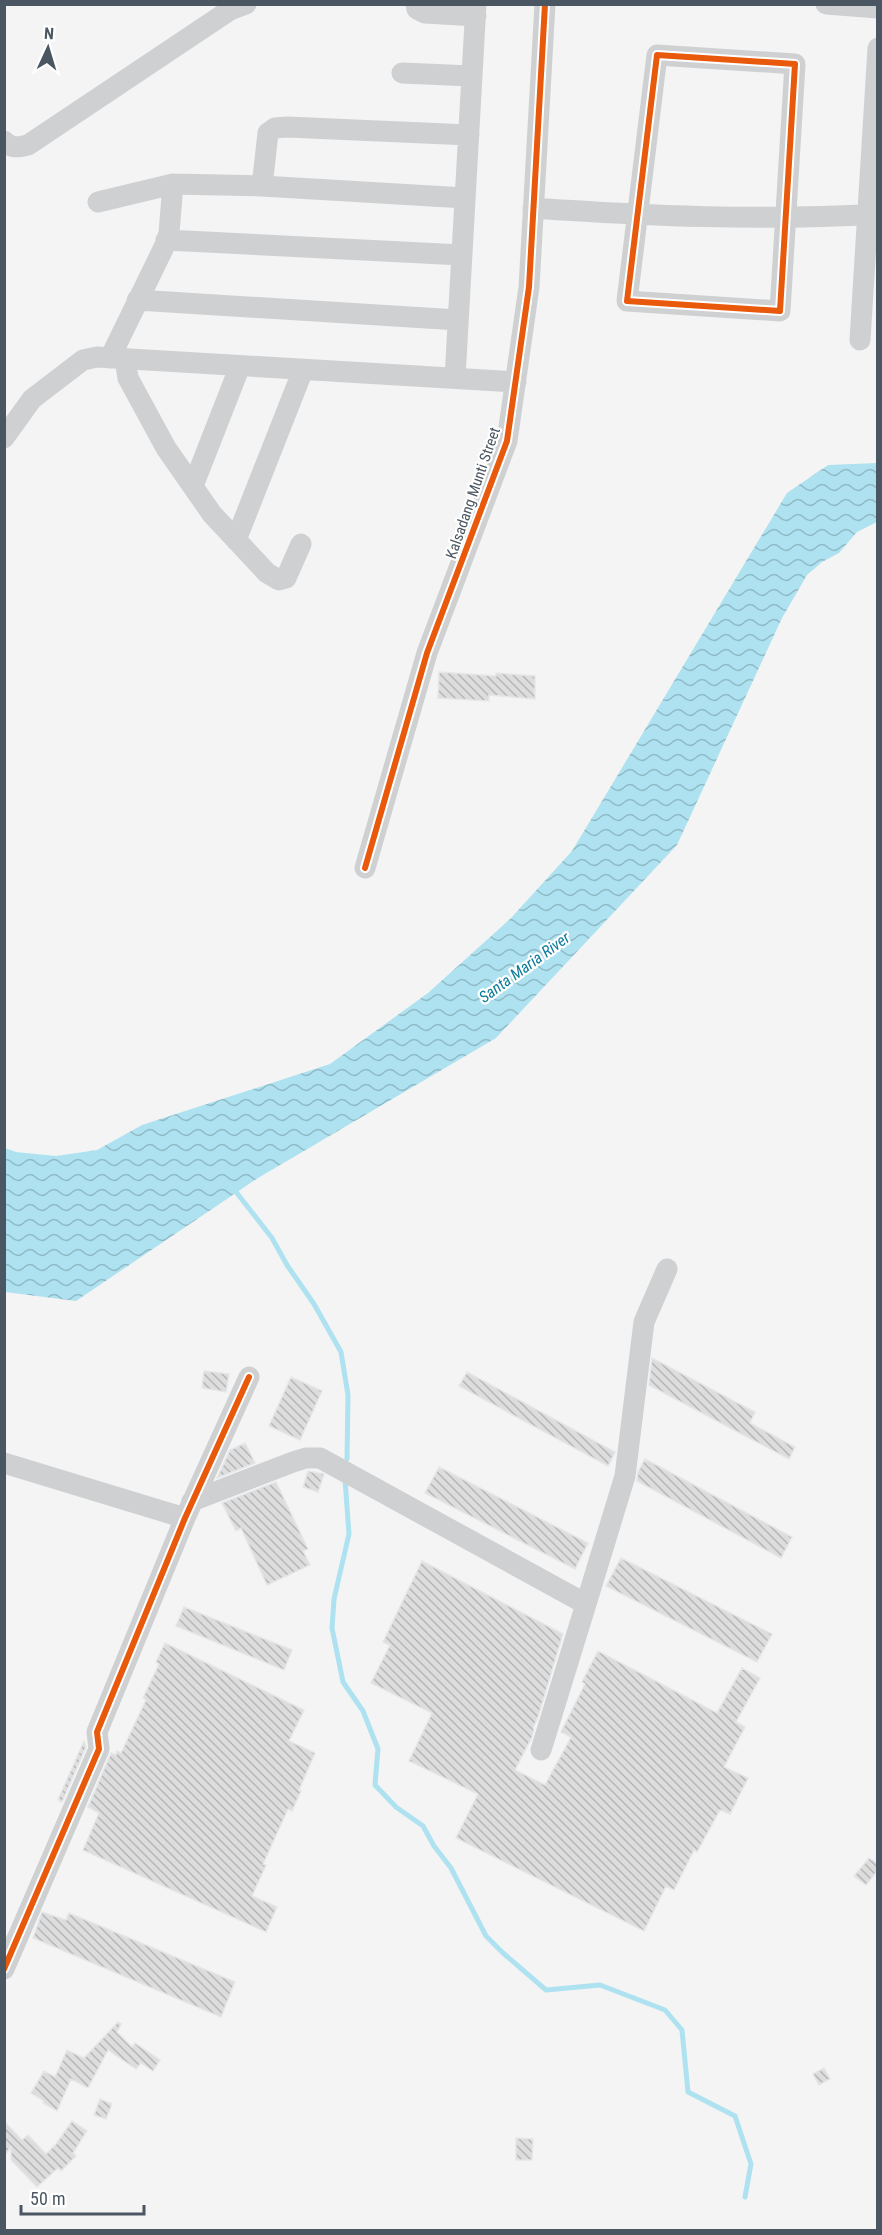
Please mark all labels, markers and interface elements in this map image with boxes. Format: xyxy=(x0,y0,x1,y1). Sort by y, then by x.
north arrow xyxy=(18,18,78,78)
text: N xyxy=(43,24,55,43)
street label: Kalsadang Munti Street xyxy=(442,425,504,561)
water label: Santa Maria River xyxy=(475,927,574,1007)
scale bar xyxy=(21,2178,144,2216)
text: 50 m xyxy=(30,2188,65,2209)

